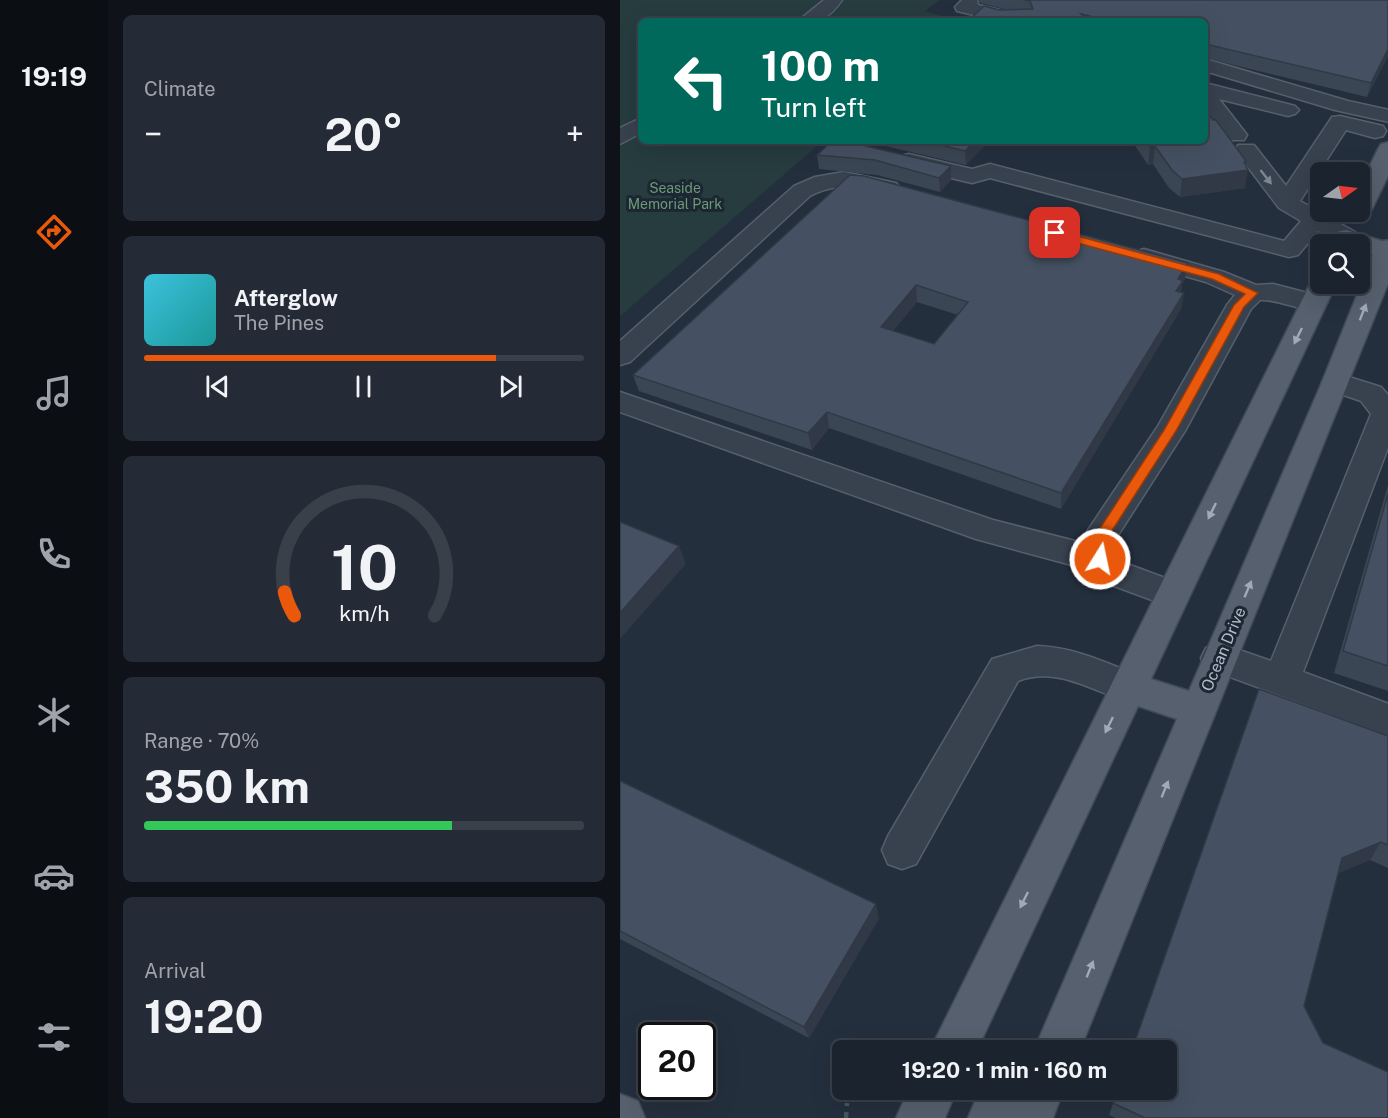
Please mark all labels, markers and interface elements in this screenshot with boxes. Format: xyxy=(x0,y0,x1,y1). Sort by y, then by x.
text: 100 m xyxy=(761,41,880,90)
icon: left xyxy=(662,42,740,120)
text: 19:19 xyxy=(21,60,87,92)
text: Climate xyxy=(144,77,216,101)
text: Turn left xyxy=(761,91,867,123)
text: 20° xyxy=(325,108,403,161)
text: − xyxy=(144,115,162,153)
text: + xyxy=(566,115,584,153)
north arrow xyxy=(1310,162,1370,222)
map controls xyxy=(1310,162,1370,294)
one-way arrow xyxy=(1260,169,1272,184)
park label: Seaside Memorial Park xyxy=(628,180,722,212)
pin xyxy=(1029,207,1080,258)
icon: directions xyxy=(33,211,75,253)
icon: arrive xyxy=(1038,216,1071,249)
button: search xyxy=(1310,234,1370,294)
text: Afterglow xyxy=(234,285,338,311)
one-way arrow xyxy=(1359,303,1368,321)
text: The Pines xyxy=(234,311,324,335)
one-way arrow xyxy=(1293,328,1302,345)
icon: previous xyxy=(201,370,234,403)
icon: pause xyxy=(347,370,380,403)
icon: next xyxy=(494,370,527,403)
icon: music xyxy=(33,372,75,414)
one-way arrow xyxy=(1207,503,1217,520)
position arrow xyxy=(1068,527,1132,591)
text: 10 xyxy=(331,531,397,604)
icon: phone xyxy=(33,533,75,575)
one-way arrow xyxy=(1243,580,1253,598)
text: km/h xyxy=(339,601,389,626)
street label: Ocean Drive xyxy=(1197,604,1250,694)
icon: climate xyxy=(33,694,75,736)
one-way arrow xyxy=(1104,716,1113,733)
text: Range · 70% xyxy=(144,729,259,753)
text: 350 km xyxy=(144,760,310,813)
one-way arrow xyxy=(1160,779,1170,797)
icon: car xyxy=(33,855,75,897)
one-way arrow xyxy=(1020,892,1029,909)
text: Arrival xyxy=(144,959,206,983)
one-way arrow xyxy=(1086,960,1096,978)
text: 19:20 xyxy=(144,990,264,1043)
icon: filters xyxy=(33,1016,75,1058)
speed limit sign: 20 xyxy=(638,1022,716,1100)
text: 19:20 · 1 min · 160 m xyxy=(902,1057,1107,1083)

